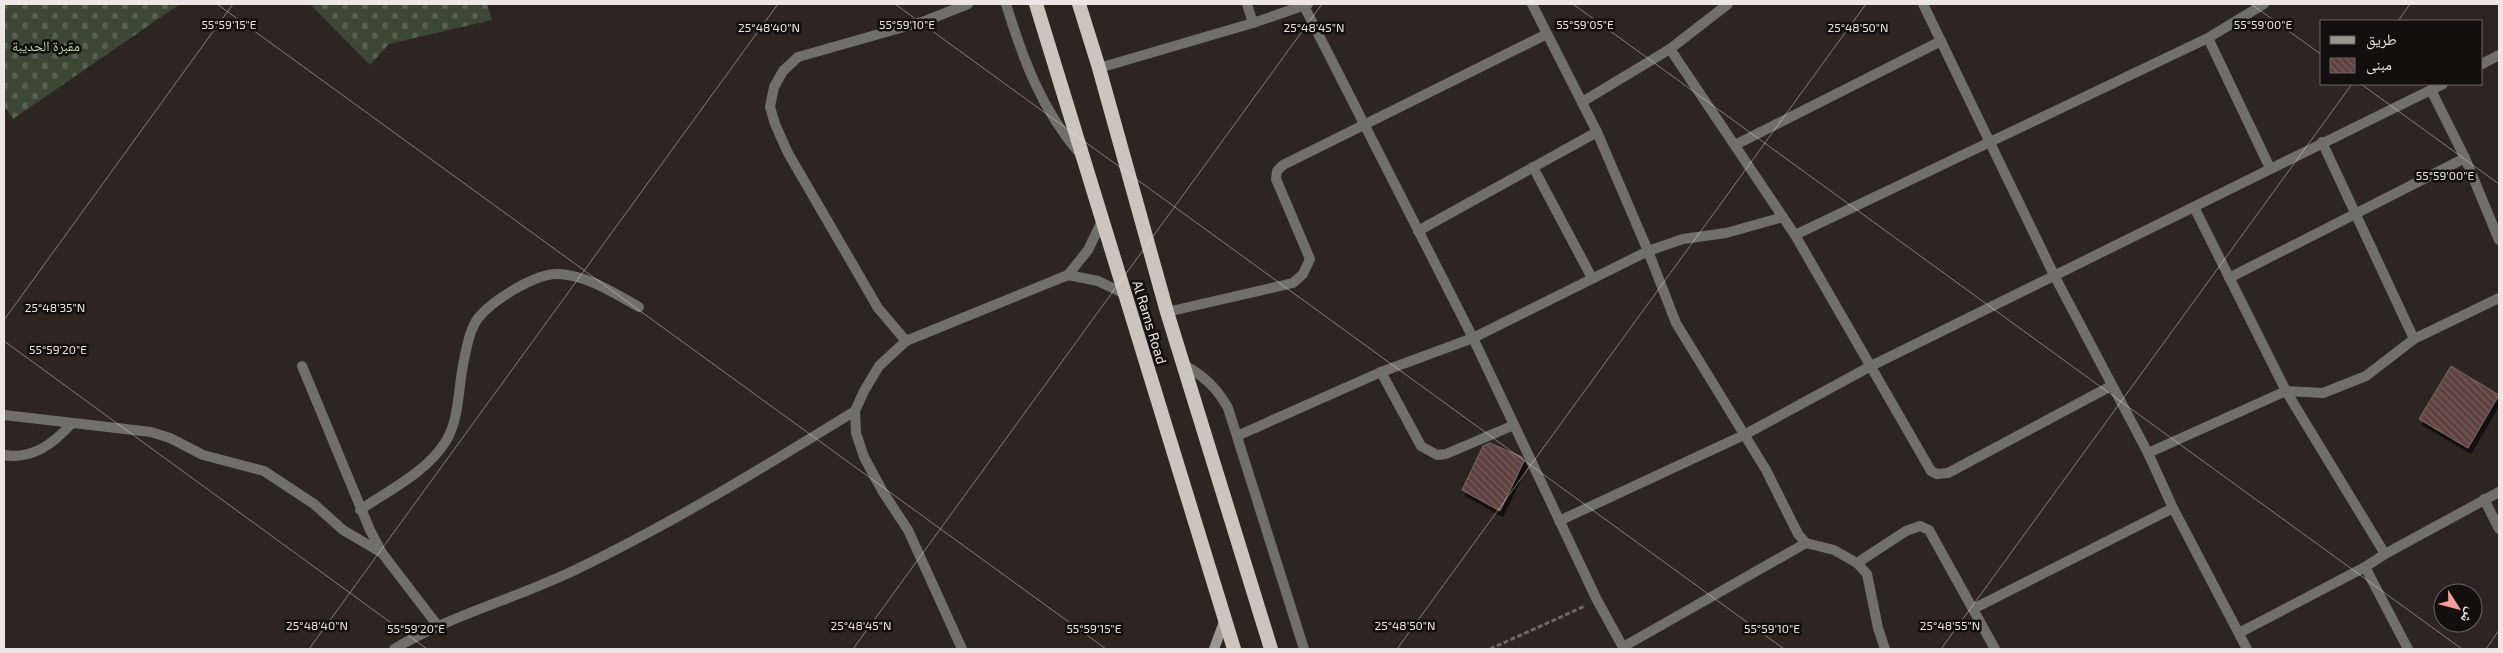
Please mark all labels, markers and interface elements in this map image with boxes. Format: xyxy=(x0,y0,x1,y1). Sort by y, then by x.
text: 55°59'15"E xyxy=(201,17,257,31)
text: 55°59'10"E xyxy=(879,17,935,31)
text: 55°59'05"E xyxy=(1556,17,1614,31)
text: 55°59'00"E xyxy=(2234,17,2293,31)
text: 25°48'40"N xyxy=(738,20,800,34)
text: 25°48'45"N xyxy=(1284,20,1344,34)
text: 25°48'50"N xyxy=(1827,20,1889,34)
legend xyxy=(2320,20,2483,85)
text: طريق xyxy=(2366,30,2397,50)
park label: مقبرة الحديبة xyxy=(12,37,80,55)
text: مبنى xyxy=(2366,55,2392,75)
text: 55°59'00"E xyxy=(2416,168,2475,182)
street label: Al Rams Road xyxy=(1129,278,1171,366)
text: 25°48'35"N xyxy=(25,300,85,314)
text: 55°59'20"E xyxy=(29,342,87,356)
north arrow xyxy=(2433,583,2483,633)
text: ش xyxy=(2457,604,2480,627)
text: 25°48'40"N xyxy=(286,618,348,632)
text: 25°48'45"N xyxy=(831,618,891,632)
text: 25°48'50"N xyxy=(1374,618,1436,632)
text: 25°48'55"N xyxy=(1920,618,1980,632)
text: 55°59'20"E xyxy=(387,621,445,635)
text: 55°59'15"E xyxy=(1066,621,1122,635)
text: 55°59'10"E xyxy=(1744,621,1800,635)

